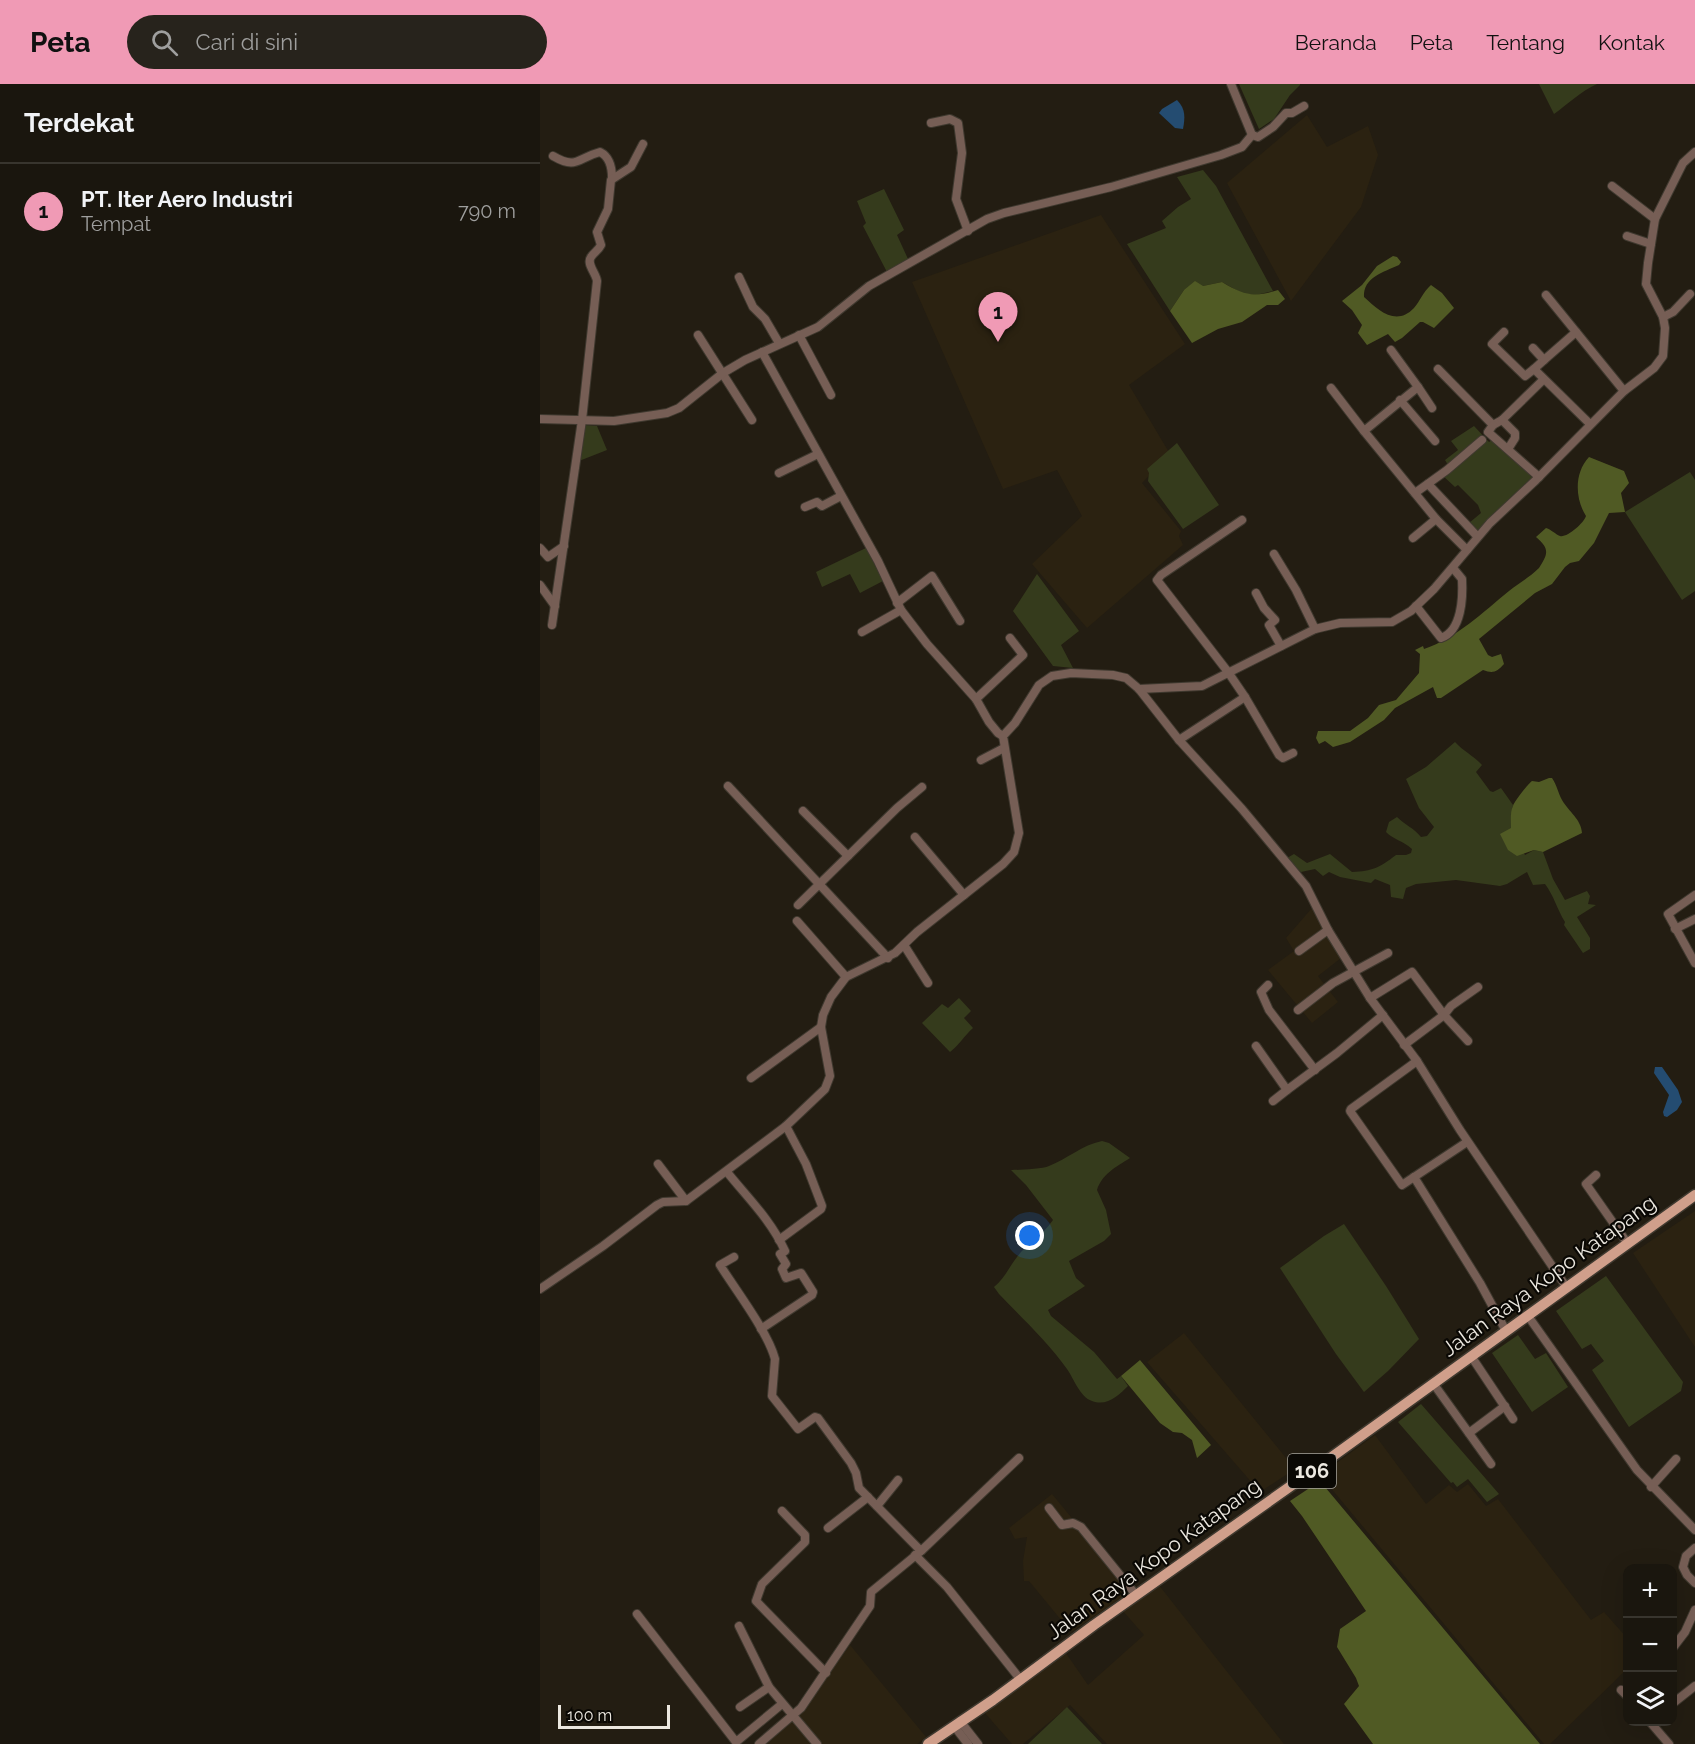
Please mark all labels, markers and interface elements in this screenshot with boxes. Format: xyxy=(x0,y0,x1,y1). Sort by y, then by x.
search box xyxy=(127,15,547,69)
text: Peta xyxy=(30,26,91,59)
icon: search xyxy=(148,26,181,59)
text: Cari di sini xyxy=(196,29,298,55)
text: Beranda xyxy=(1295,30,1377,55)
text: Peta xyxy=(1410,30,1453,55)
text: Tentang xyxy=(1486,30,1565,55)
text: Kontak xyxy=(1598,30,1665,55)
text: Terdekat xyxy=(24,108,135,138)
text: PT. Iter Aero Industri xyxy=(81,186,293,212)
text: 1 xyxy=(39,199,48,223)
text: 790 m xyxy=(458,199,516,223)
text: Tempat xyxy=(81,212,151,236)
pin: 1 xyxy=(978,292,1018,342)
street label: Jalan Raya Kopo Katapang xyxy=(1437,1190,1660,1361)
your location xyxy=(1015,1221,1044,1250)
road number: 106 xyxy=(1288,1454,1336,1488)
street label: Jalan Raya Kopo Katapang xyxy=(1042,1473,1265,1644)
map controls xyxy=(1623,1564,1677,1726)
button: + xyxy=(1623,1564,1677,1618)
button: − xyxy=(1623,1618,1677,1672)
button: layers xyxy=(1623,1672,1677,1726)
scale bar xyxy=(558,1702,670,1730)
text: 100 m xyxy=(567,1706,612,1725)

